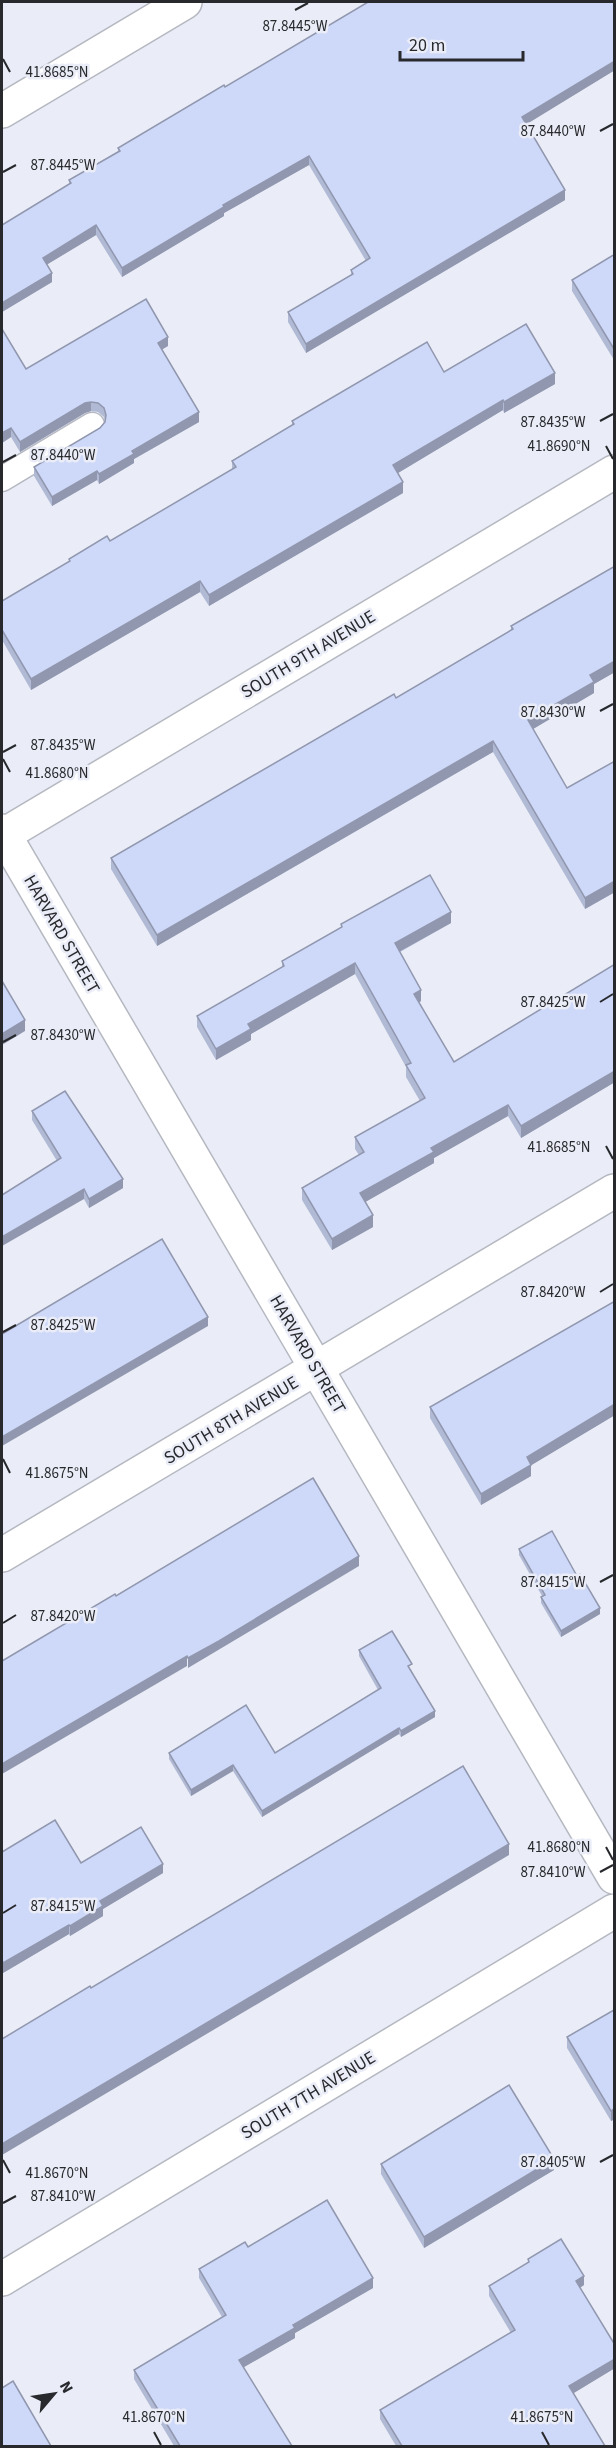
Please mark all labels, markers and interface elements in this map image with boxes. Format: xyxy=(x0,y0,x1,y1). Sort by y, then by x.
text: 87.8445°W xyxy=(262,16,328,37)
scale bar xyxy=(400,24,523,62)
text: 20 m xyxy=(409,33,445,58)
text: 41.8685°N xyxy=(25,62,89,83)
text: 87.8440°W xyxy=(520,121,586,142)
text: 87.8445°W xyxy=(30,155,96,176)
text: 87.8435°W xyxy=(520,412,586,433)
text: 41.8690°N xyxy=(527,436,591,457)
text: 87.8440°W xyxy=(30,445,96,466)
street label: SOUTH 9TH AVENUE xyxy=(236,604,380,705)
text: 87.8430°W xyxy=(520,702,586,723)
text: 87.8435°W xyxy=(30,735,96,756)
text: 41.8680°N xyxy=(25,763,89,784)
street label: HARVARD STREET xyxy=(17,870,106,999)
text: 87.8425°W xyxy=(520,992,586,1013)
text: 87.8430°W xyxy=(30,1025,96,1046)
text: 41.8685°N xyxy=(527,1137,591,1158)
text: 87.8420°W xyxy=(520,1282,586,1303)
street label: HARVARD STREET xyxy=(263,1290,352,1419)
text: 87.8425°W xyxy=(30,1315,96,1336)
street label: SOUTH 8TH AVENUE xyxy=(159,1370,303,1471)
text: 41.8675°N xyxy=(25,1463,89,1484)
text: 87.8415°W xyxy=(520,1572,586,1593)
text: 87.8420°W xyxy=(30,1606,96,1627)
text: 41.8680°N xyxy=(527,1837,591,1858)
text: 87.8410°W xyxy=(520,1862,586,1883)
text: 87.8415°W xyxy=(30,1896,96,1917)
street label: SOUTH 7TH AVENUE xyxy=(236,2045,380,2146)
text: 87.8405°W xyxy=(520,2152,586,2173)
text: 41.8670°N xyxy=(25,2163,89,2184)
text: 87.8410°W xyxy=(30,2186,96,2207)
north arrow xyxy=(24,2364,84,2424)
text: N xyxy=(54,2377,78,2397)
text: 41.8670°N xyxy=(122,2407,186,2428)
text: 41.8675°N xyxy=(510,2407,574,2428)

